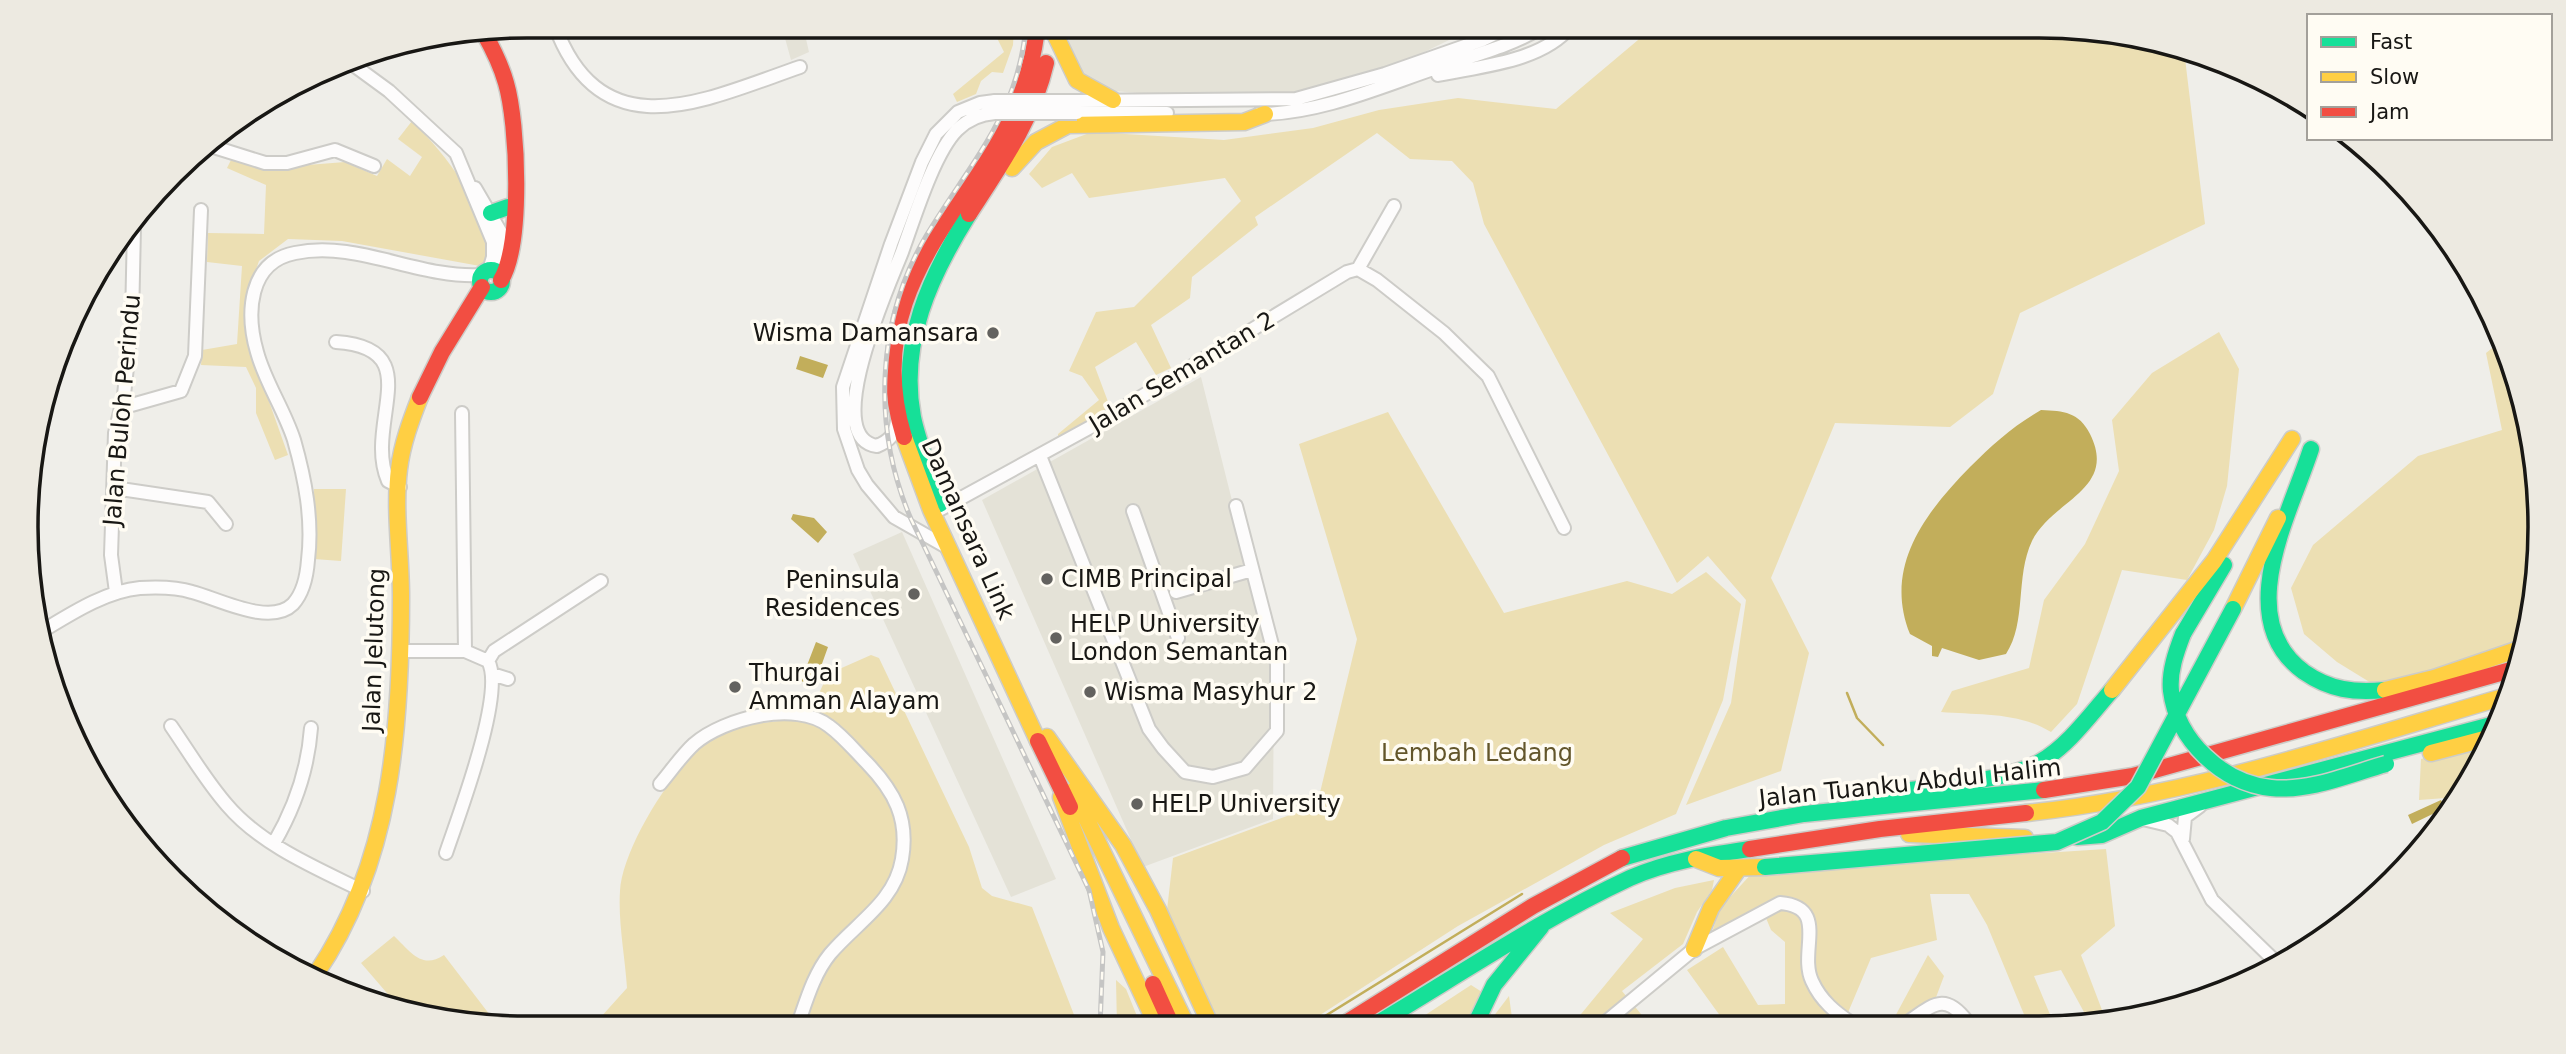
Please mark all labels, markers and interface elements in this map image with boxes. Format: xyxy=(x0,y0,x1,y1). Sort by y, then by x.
legend xyxy=(2307,14,2552,140)
text: Fast xyxy=(2370,30,2412,54)
text: Slow xyxy=(2370,65,2419,89)
text: Jam xyxy=(2368,100,2410,124)
street label: Jalan Buloh Perindu xyxy=(98,293,146,529)
street label: Jalan Semantan 2 xyxy=(1082,306,1280,440)
place label: Wisma Damansara xyxy=(753,319,979,347)
marker: Wisma Damansara xyxy=(985,325,1001,341)
street label: Damansara Link xyxy=(916,434,1020,624)
place label: CIMB Principal xyxy=(1061,565,1232,593)
place label: Peninsula Residences xyxy=(765,566,900,622)
street label: Jalan Jelutong xyxy=(357,567,391,735)
marker: CIMB Principal xyxy=(1039,571,1055,587)
marker: Peninsula Residences xyxy=(906,586,922,602)
place label: HELP University London Semantan xyxy=(1070,610,1288,666)
marker: HELP University London Semantan xyxy=(1048,630,1064,646)
place label: Thurgai Amman Alayam xyxy=(748,659,940,715)
place label: Wisma Masyhur 2 xyxy=(1104,678,1317,706)
marker: Thurgai Amman Alayam xyxy=(727,679,743,695)
marker: Wisma Masyhur 2 xyxy=(1082,684,1098,700)
park label: Lembah Ledang xyxy=(1381,739,1573,767)
street label: Jalan Tuanku Abdul Halim xyxy=(1755,753,2063,813)
place label: HELP University xyxy=(1151,790,1341,818)
marker: HELP University xyxy=(1129,796,1145,812)

